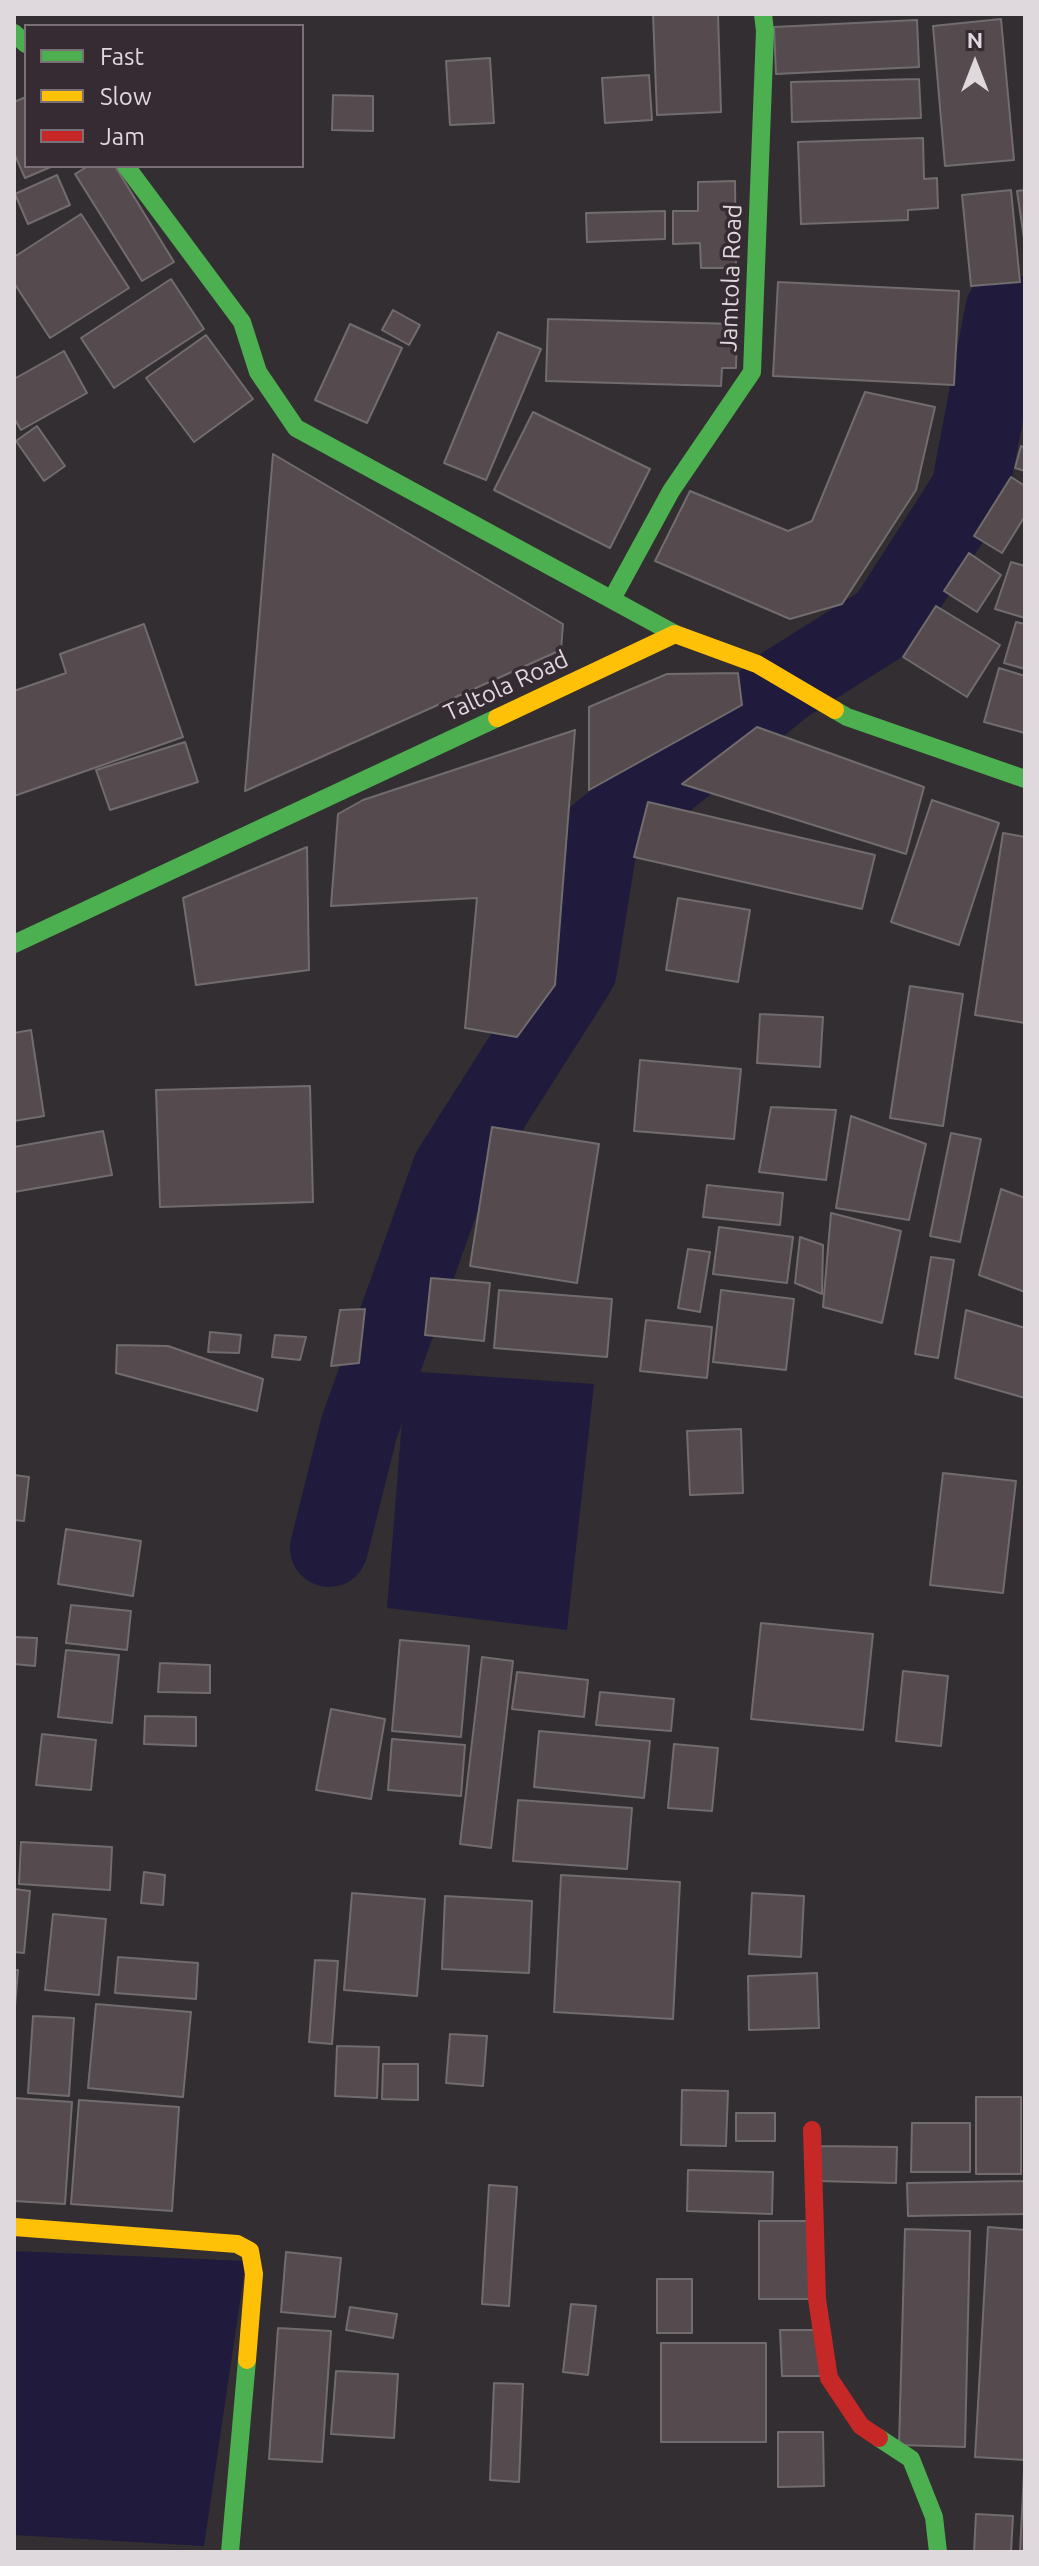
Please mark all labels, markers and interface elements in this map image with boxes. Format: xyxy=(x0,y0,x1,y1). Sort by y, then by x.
legend xyxy=(24,24,304,168)
north arrow xyxy=(935,24,1015,104)
text: N xyxy=(967,27,983,52)
text: Fast xyxy=(100,43,144,70)
text: Slow xyxy=(100,83,152,110)
text: Jam xyxy=(100,123,145,150)
street label: Jamtola Road xyxy=(714,204,748,352)
street label: Taltola Road xyxy=(439,645,573,727)

